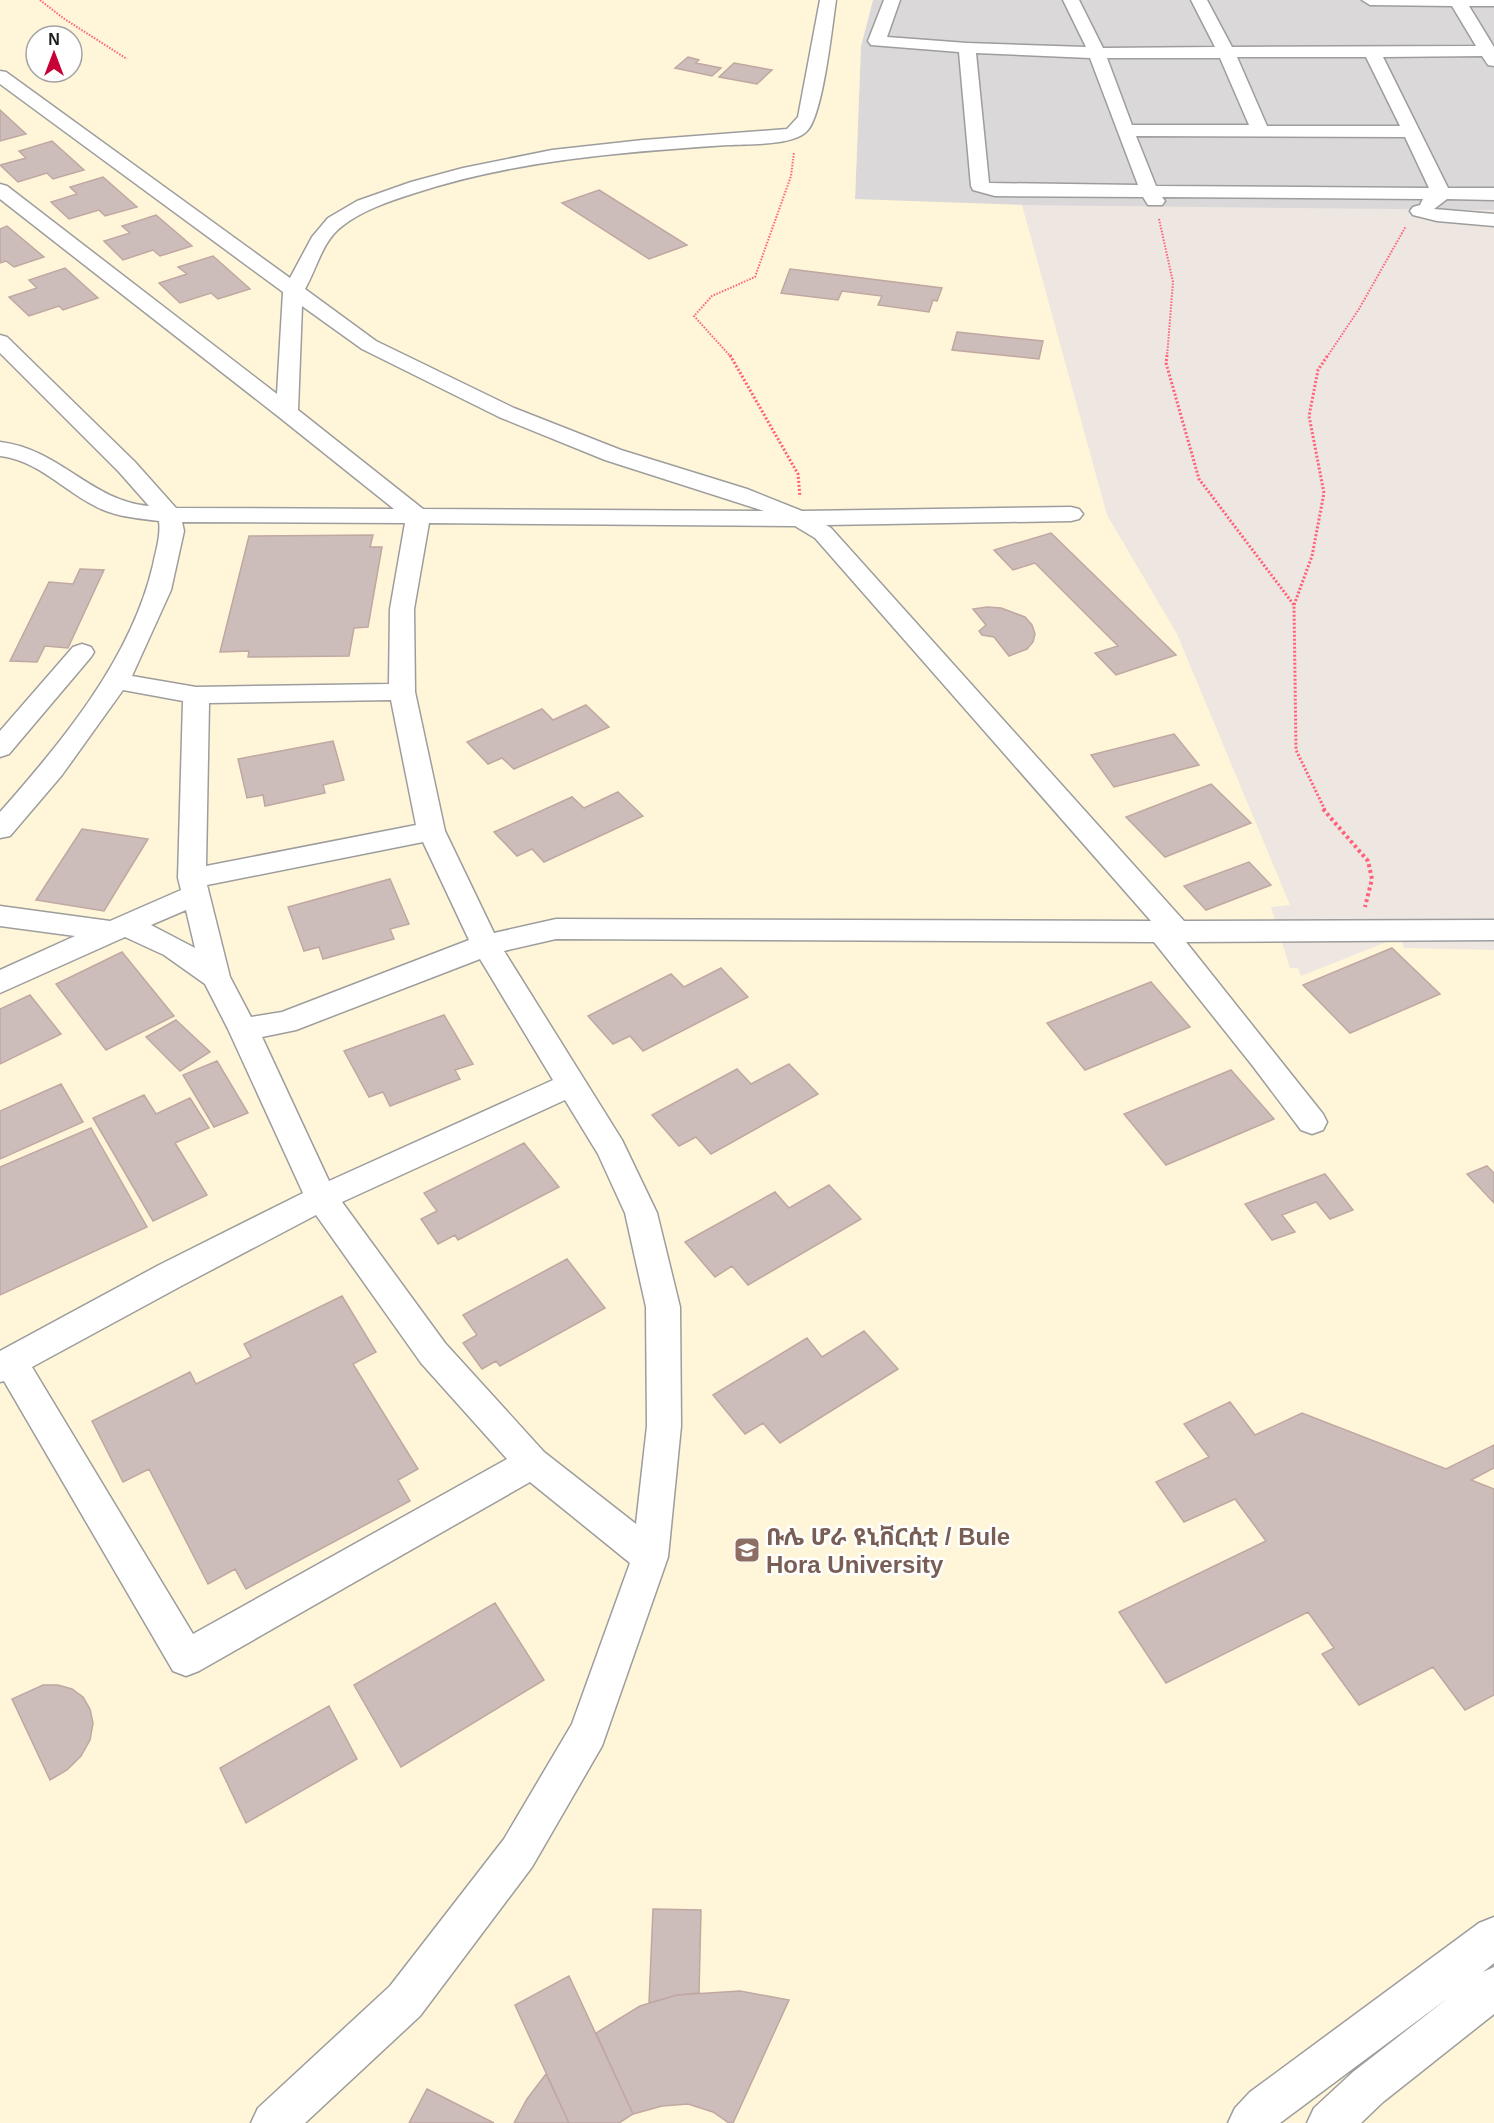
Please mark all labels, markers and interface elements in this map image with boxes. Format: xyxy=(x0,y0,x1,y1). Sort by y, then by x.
north arrow xyxy=(24,24,84,84)
text: N xyxy=(48,31,60,48)
place label: ቡሌ ሆራ ዩኒቨርሲቲ / Bule Hora University xyxy=(766,1523,1010,1578)
school or university icon: ቡሌ ሆራ ዩኒቨርሲቲ / Bule Hora University xyxy=(732,1535,762,1565)

